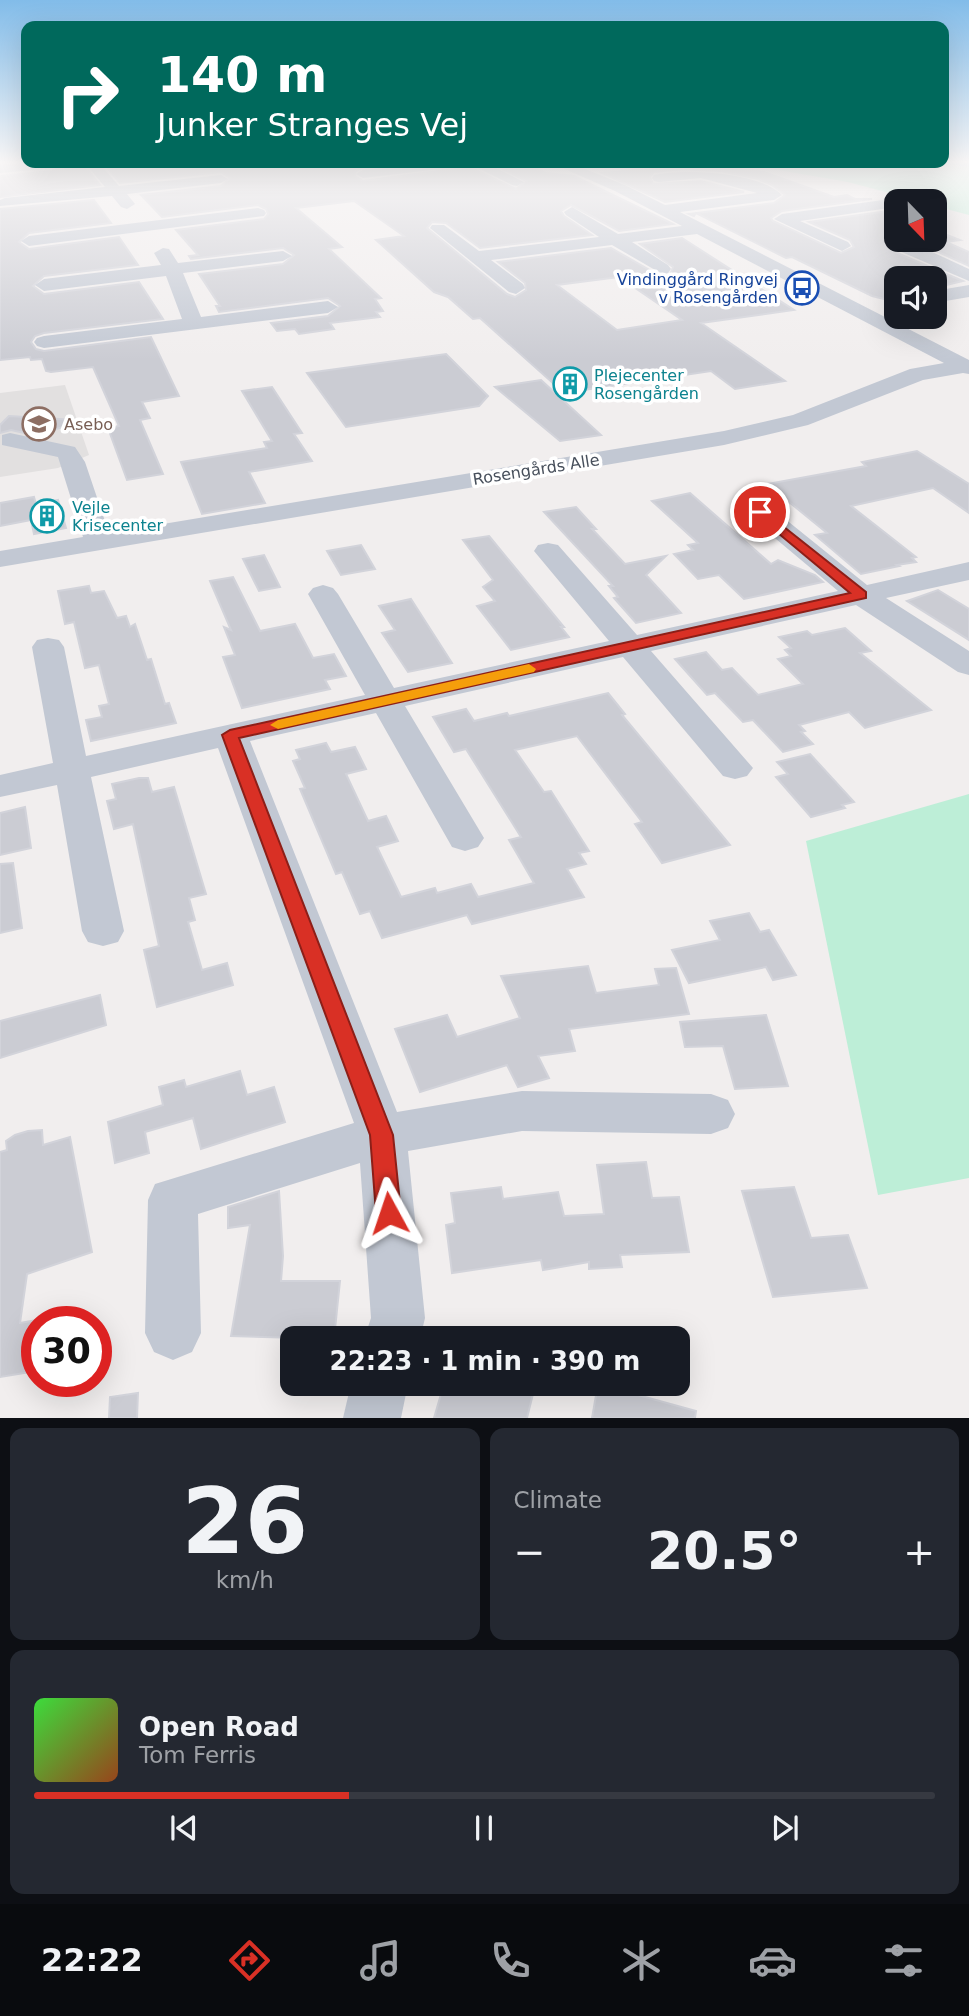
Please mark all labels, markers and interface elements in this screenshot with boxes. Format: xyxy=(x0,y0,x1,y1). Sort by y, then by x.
text: 140 m xyxy=(157,47,327,104)
icon: right xyxy=(42,49,133,140)
text: Junker Stranges Vej xyxy=(157,106,468,144)
north arrow xyxy=(884,189,947,252)
map controls xyxy=(884,189,947,329)
button: sound xyxy=(884,266,947,329)
bus stop icon: Vindinggård Ringvej v Rosengården xyxy=(783,269,821,307)
place label: Vindinggård Ringvej v Rosengården xyxy=(617,270,778,307)
building icon: Plejecenter Rosengården xyxy=(551,365,589,403)
place label: Plejecenter Rosengården xyxy=(594,366,699,403)
school or university icon: Asebo xyxy=(20,405,58,443)
place label: Asebo xyxy=(64,415,113,434)
street label: Rosengårds Alle xyxy=(471,450,601,489)
pin xyxy=(730,482,790,542)
icon: arrive xyxy=(741,493,779,531)
building icon: Vejle Krisecenter xyxy=(28,497,66,535)
place label: Vejle Krisecenter xyxy=(72,498,164,535)
position arrow xyxy=(352,1176,426,1250)
speed limit sign: 30 xyxy=(21,1306,112,1397)
text: 22:23 · 1 min · 390 m xyxy=(330,1346,640,1376)
text: 26 xyxy=(181,1469,308,1574)
text: Climate xyxy=(514,1487,602,1513)
text: 20.5° xyxy=(647,1521,801,1581)
text: − xyxy=(514,1530,545,1574)
text: + xyxy=(903,1530,935,1574)
text: km/h xyxy=(216,1567,274,1593)
text: Open Road xyxy=(139,1712,299,1742)
text: Tom Ferris xyxy=(139,1742,256,1768)
icon: previous xyxy=(165,1809,203,1847)
icon: pause xyxy=(465,1809,503,1847)
icon: next xyxy=(766,1809,804,1847)
icon: directions xyxy=(225,1936,274,1985)
icon: music xyxy=(356,1936,405,1985)
icon: phone xyxy=(486,1936,535,1985)
icon: climate xyxy=(617,1936,666,1985)
icon: car xyxy=(748,1936,797,1985)
icon: filters xyxy=(879,1936,928,1985)
text: 22:22 xyxy=(41,1941,143,1979)

